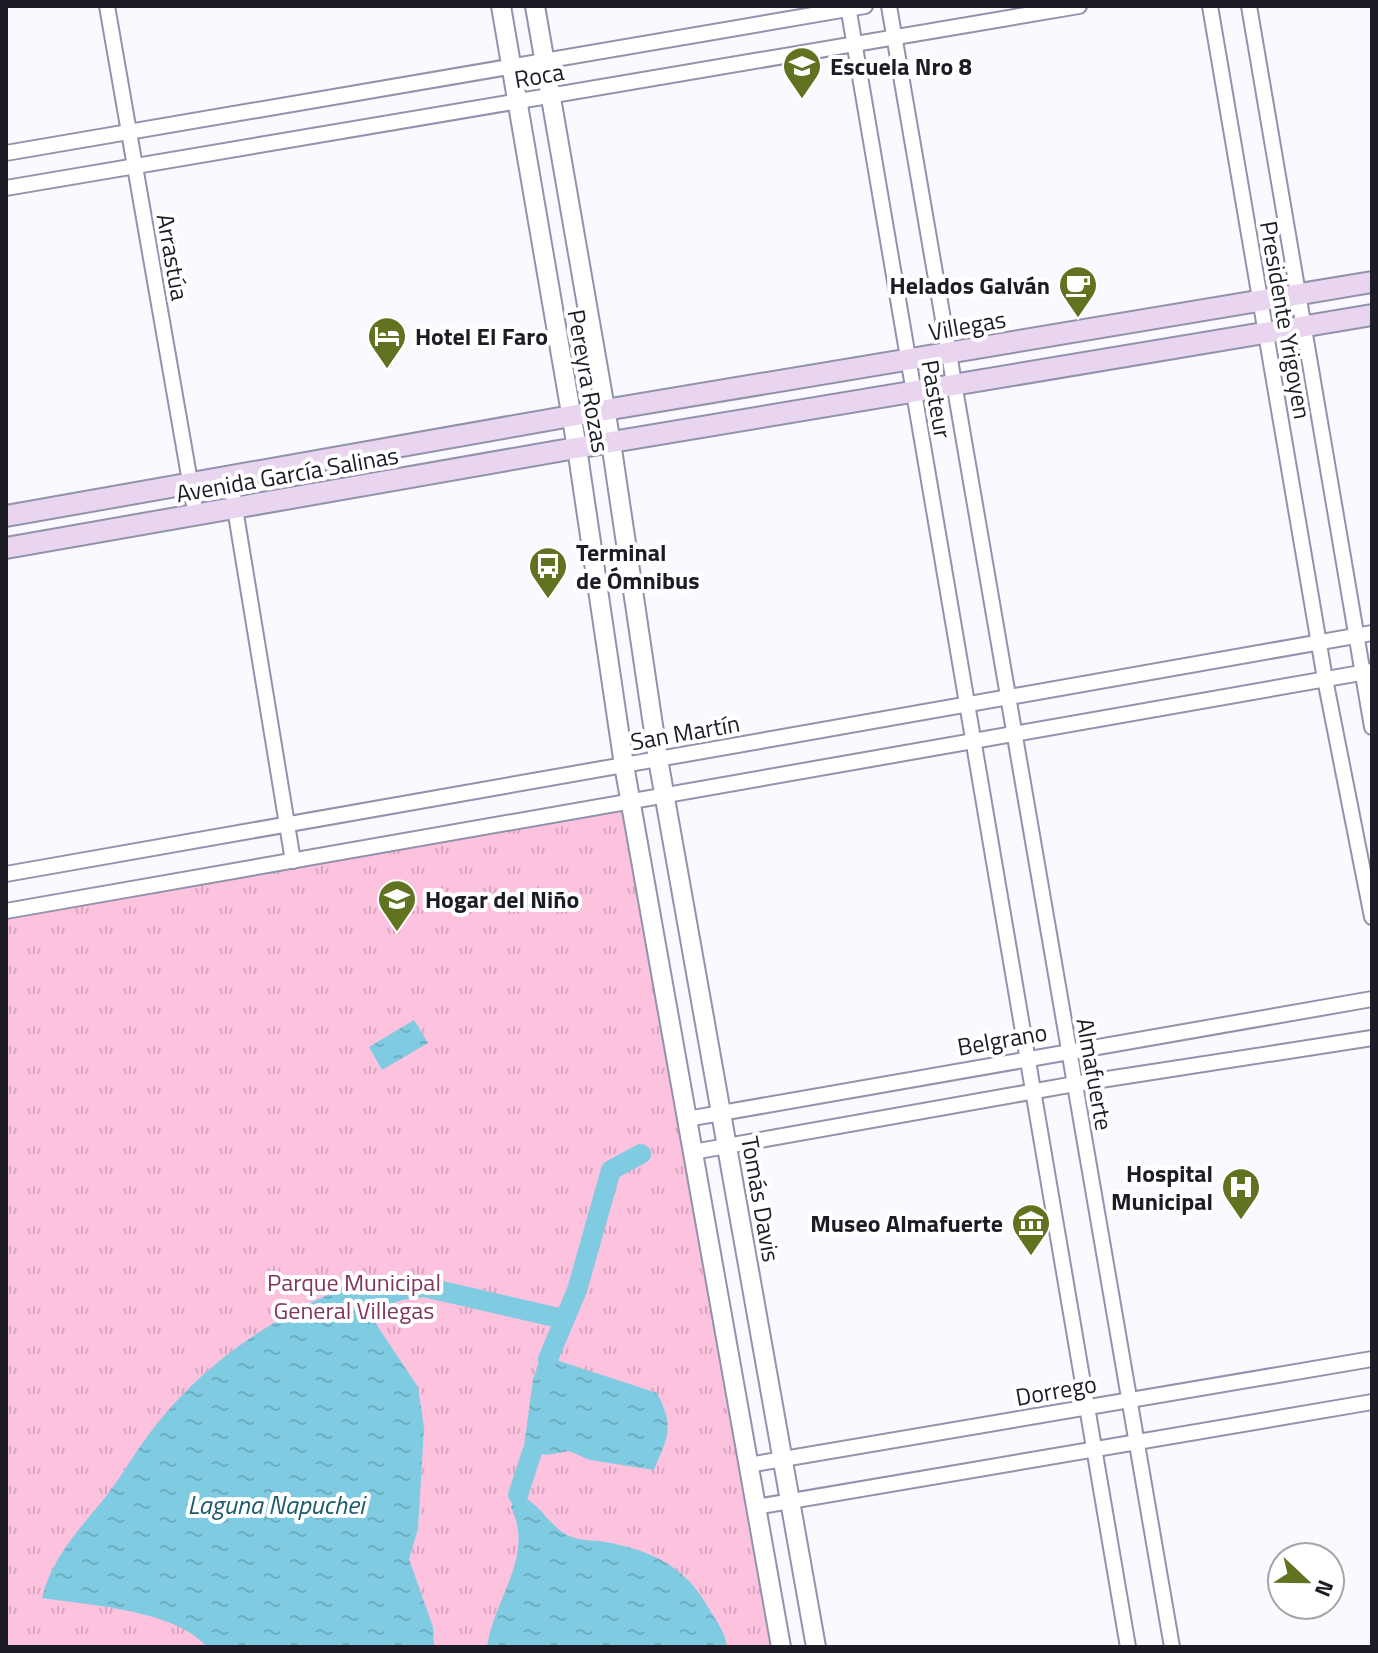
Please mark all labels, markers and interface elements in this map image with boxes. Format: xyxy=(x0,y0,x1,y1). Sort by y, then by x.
school or university icon: Escuela Nro 8 xyxy=(781,45,823,100)
place label: Escuela Nro 8 xyxy=(830,48,972,84)
street label: Roca xyxy=(511,53,567,97)
street label: Arrastúa xyxy=(148,211,198,303)
street label: Presidente Yrigoyen xyxy=(1251,218,1321,422)
cafe icon: Helados Galván xyxy=(1057,264,1099,319)
place label: Helados Galván xyxy=(890,267,1050,303)
street label: Villegas xyxy=(925,301,1009,349)
street label: Pereyra Rozas xyxy=(559,307,619,455)
hotel icon: Hotel El Faro xyxy=(366,315,408,370)
place label: Hotel El Faro xyxy=(415,318,548,354)
street label: Pasteur xyxy=(912,357,962,441)
street label: Avenida García Salinas xyxy=(173,437,401,511)
place label: Terminal de Ómnibus xyxy=(576,534,700,598)
bus stop icon: Terminal de Ómnibus xyxy=(527,545,569,600)
street label: San Martín xyxy=(628,705,742,759)
school or university icon: Hogar del Niño xyxy=(376,878,418,933)
place label: Hogar del Niño xyxy=(425,881,579,917)
street label: Belgrano xyxy=(954,1013,1050,1065)
street label: Almafuerte xyxy=(1067,1015,1123,1133)
street label: Tomás Davis xyxy=(732,1133,790,1265)
place label: Hospital Municipal xyxy=(1111,1155,1213,1219)
hospital icon: Hospital Municipal xyxy=(1220,1166,1262,1221)
museum icon: Museo Almafuerte xyxy=(1010,1202,1052,1257)
place label: Museo Almafuerte xyxy=(810,1205,1003,1241)
park label: Parque Municipal General Villegas xyxy=(267,1264,441,1328)
street label: Dorrego xyxy=(1013,1365,1099,1415)
water label: Laguna Napuchei xyxy=(188,1485,367,1524)
north arrow xyxy=(1266,1541,1346,1621)
text: N xyxy=(1306,1575,1343,1602)

